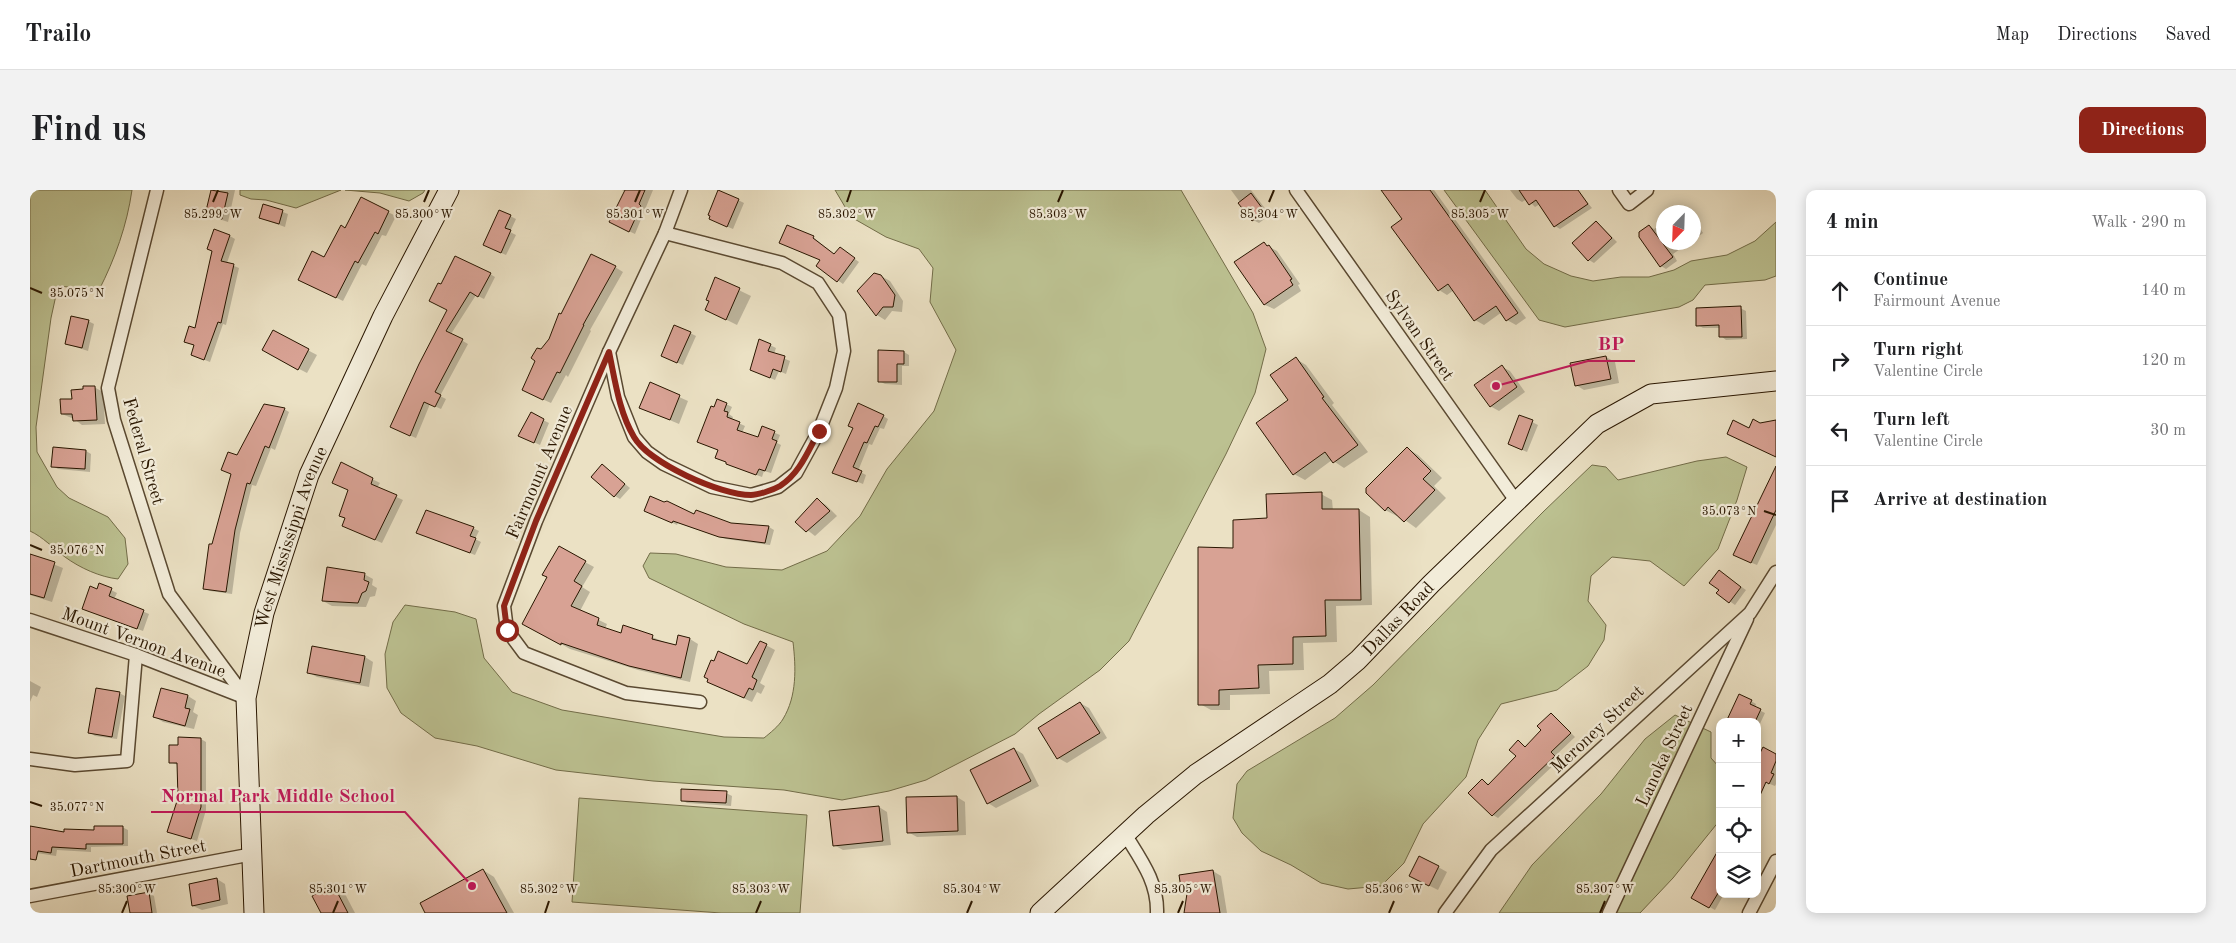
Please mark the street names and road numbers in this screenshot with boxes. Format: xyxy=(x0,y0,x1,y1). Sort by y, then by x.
street label: Sylvan Street xyxy=(1381,287,1457,384)
street label: Federal Street xyxy=(119,396,167,507)
street label: Fairmount Avenue xyxy=(504,403,576,542)
street label: West Mississippi Avenue xyxy=(253,444,331,631)
street label: Dallas Road xyxy=(1359,579,1438,659)
street label: Mount Vernon Avenue xyxy=(59,605,228,681)
street label: Meroney Street xyxy=(1548,682,1648,777)
street label: Lanoka Street xyxy=(1633,702,1696,809)
street label: Dartmouth Street xyxy=(69,837,208,881)

